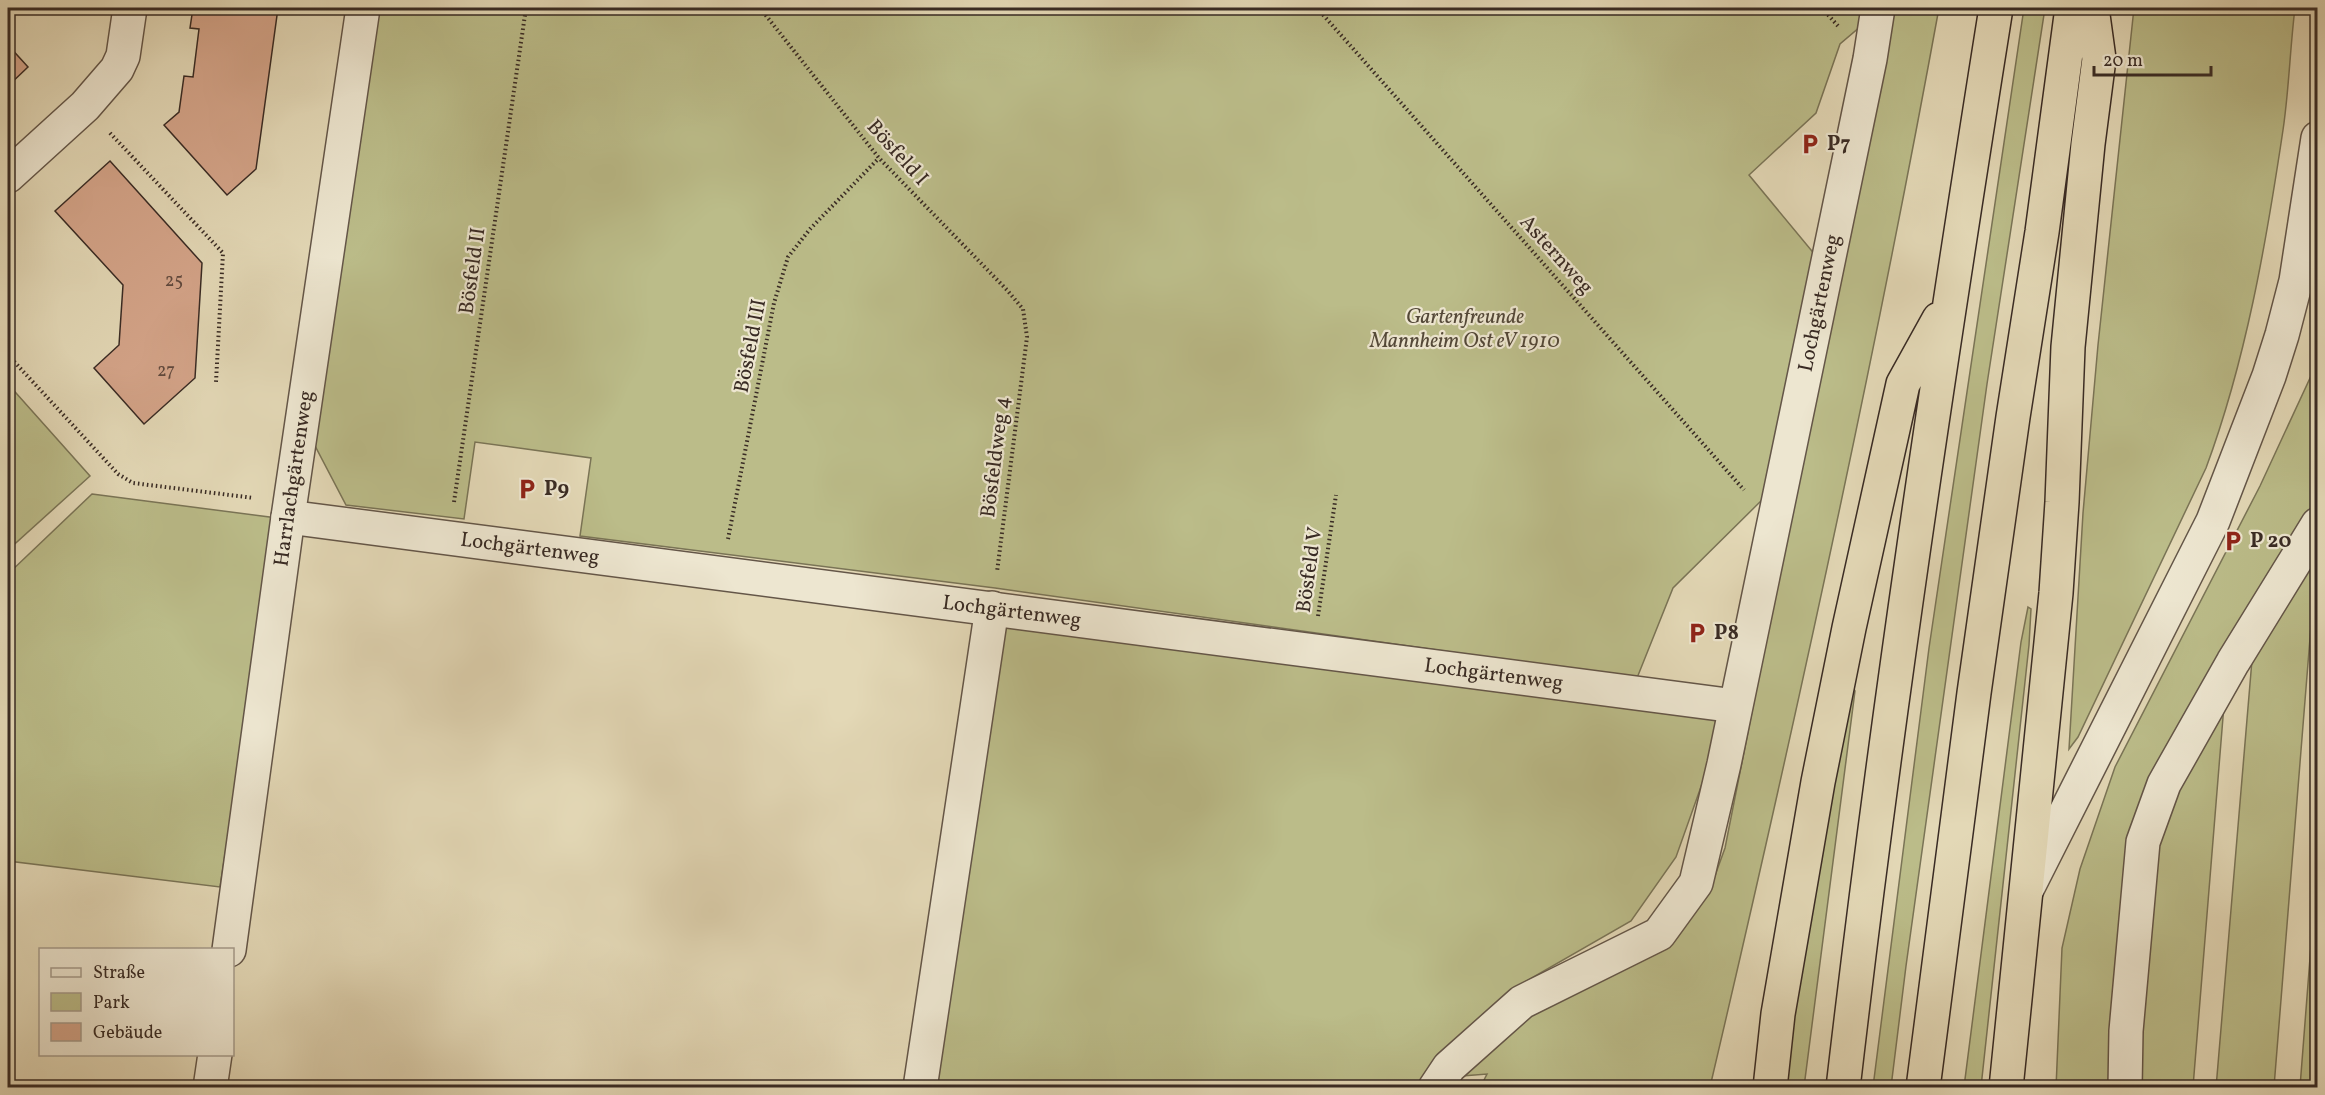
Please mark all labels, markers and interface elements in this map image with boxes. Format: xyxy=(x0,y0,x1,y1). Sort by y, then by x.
scale bar xyxy=(2094,39,2211,77)
text: 20 m xyxy=(2103,49,2143,74)
street label: Bösfeld I xyxy=(859,114,935,192)
place label: P7 xyxy=(1827,130,1850,159)
parking icon: P7 xyxy=(1798,132,1822,156)
street label: Asternweg xyxy=(1512,209,1600,301)
street label: Bösfeld II xyxy=(453,226,493,316)
street label: Lochgärtenweg xyxy=(1791,232,1848,374)
house number: 25 xyxy=(165,269,183,294)
street label: Bösfeld III xyxy=(728,297,774,395)
park label: Gartenfreunde Mannheim Ost eV 1910 xyxy=(1369,303,1560,356)
house number: 27 xyxy=(157,359,175,384)
street label: Harrlachgärtenweg xyxy=(267,388,321,568)
street label: Bösfeldweg 4 xyxy=(974,395,1018,519)
place label: P9 xyxy=(544,475,569,504)
parking icon: P9 xyxy=(515,477,539,501)
street label: Lochgärtenweg xyxy=(459,525,601,572)
street label: Bösfeld V xyxy=(1290,525,1330,615)
place label: P 20 xyxy=(2250,527,2291,556)
parking icon: P 20 xyxy=(2221,529,2245,553)
street label: Lochgärtenweg xyxy=(941,588,1083,635)
place label: P8 xyxy=(1714,619,1739,648)
parking icon: P8 xyxy=(1685,621,1709,645)
street label: Lochgärtenweg xyxy=(1422,651,1565,698)
legend xyxy=(39,948,234,1056)
text: Straße xyxy=(93,961,145,986)
text: Park xyxy=(93,991,130,1016)
text: Gebäude xyxy=(93,1021,162,1046)

